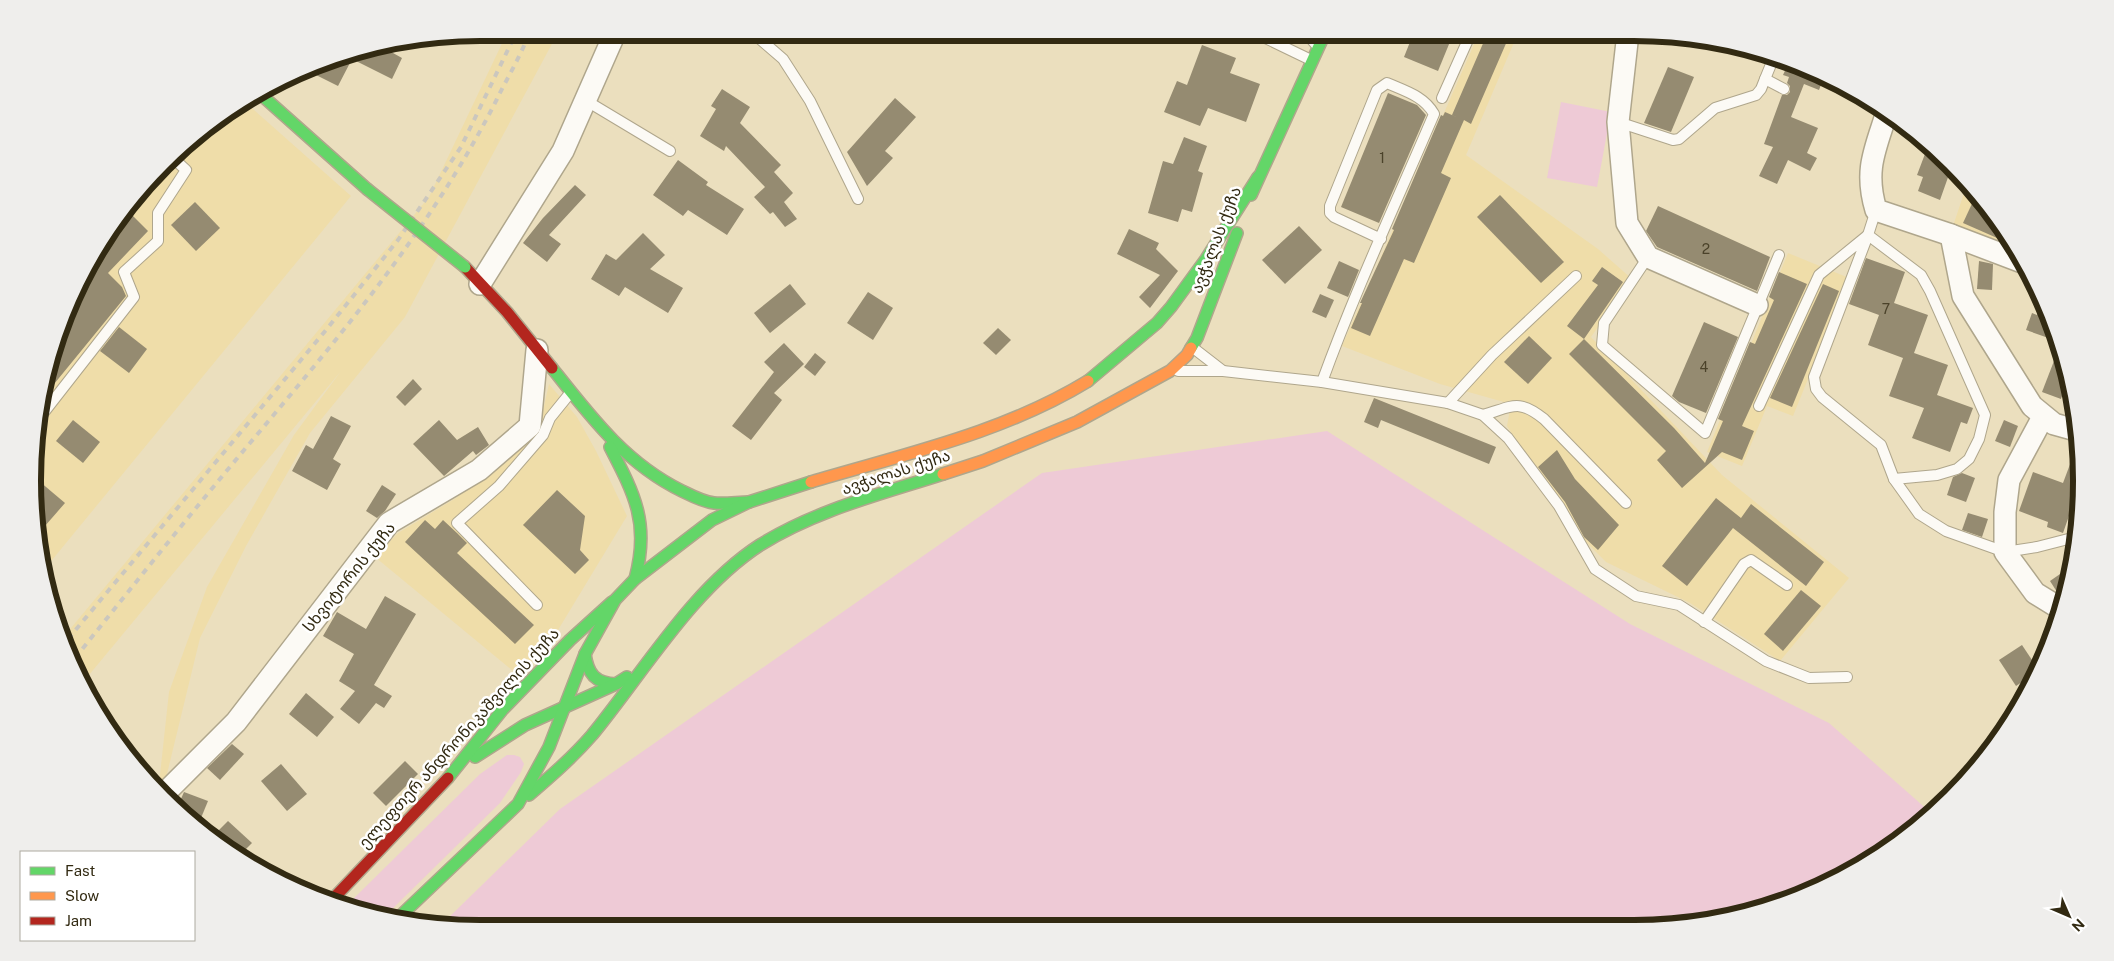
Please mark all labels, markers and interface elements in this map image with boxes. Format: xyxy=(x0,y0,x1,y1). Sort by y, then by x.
house number: 1 xyxy=(1379,150,1385,166)
street label: ავჭალას ქუჩა xyxy=(1187,184,1246,296)
house number: 2 xyxy=(1702,241,1710,257)
house number: 7 xyxy=(1882,301,1890,317)
house number: 4 xyxy=(1700,359,1709,375)
street label: ავჭალას ქუჩა xyxy=(839,446,953,499)
street label: სხვიტორის ქუჩა xyxy=(299,518,399,636)
street label: ელეფთერ ანდრონიკაშვილის ქუჩა xyxy=(355,624,564,853)
legend xyxy=(20,851,195,941)
text: Fast xyxy=(65,862,95,879)
text: Slow xyxy=(65,887,100,904)
north arrow xyxy=(2044,891,2094,941)
text: Jam xyxy=(65,912,92,929)
text: N xyxy=(2069,916,2088,935)

